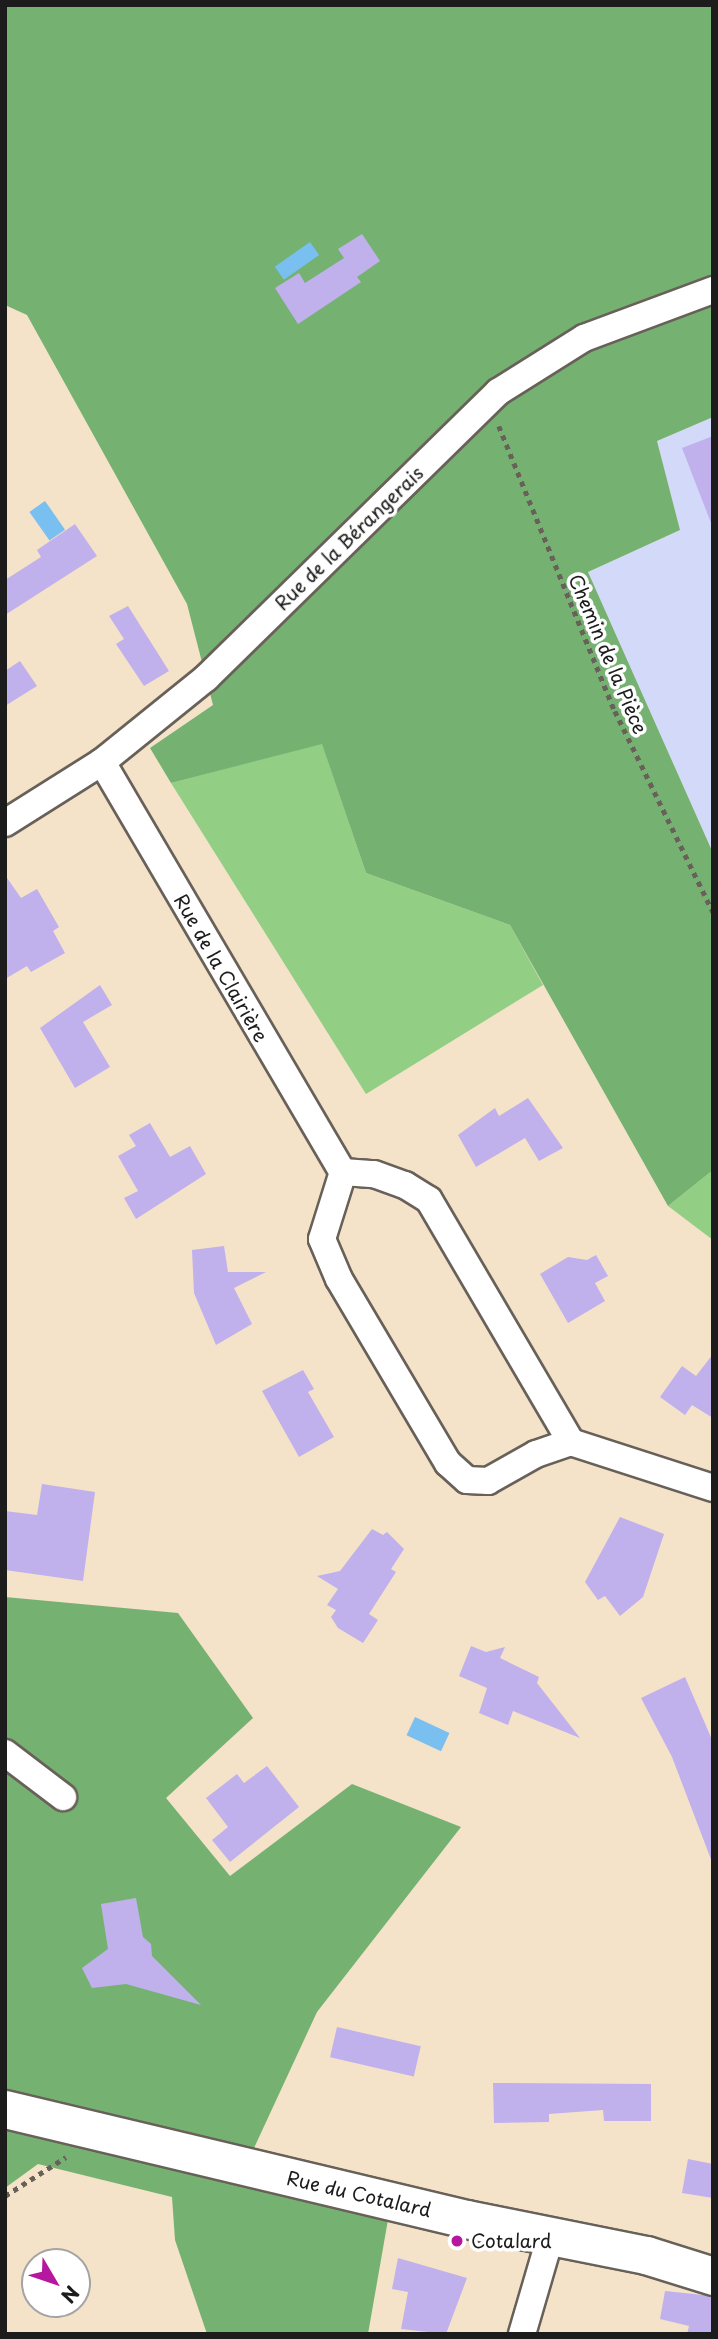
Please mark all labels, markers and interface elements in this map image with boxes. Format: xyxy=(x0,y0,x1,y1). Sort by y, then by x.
street label: Rue de la Bérangerais xyxy=(269,460,429,616)
street label: Chemin de la Pièce xyxy=(564,570,652,738)
street label: Rue de la Clairière xyxy=(168,888,274,1048)
street label: Rue du Cotalard xyxy=(283,2166,435,2222)
place label: Cotalard xyxy=(471,2230,552,2252)
marker: Cotalard xyxy=(449,2233,465,2249)
north arrow xyxy=(21,2248,91,2318)
text: N xyxy=(55,2280,86,2310)

